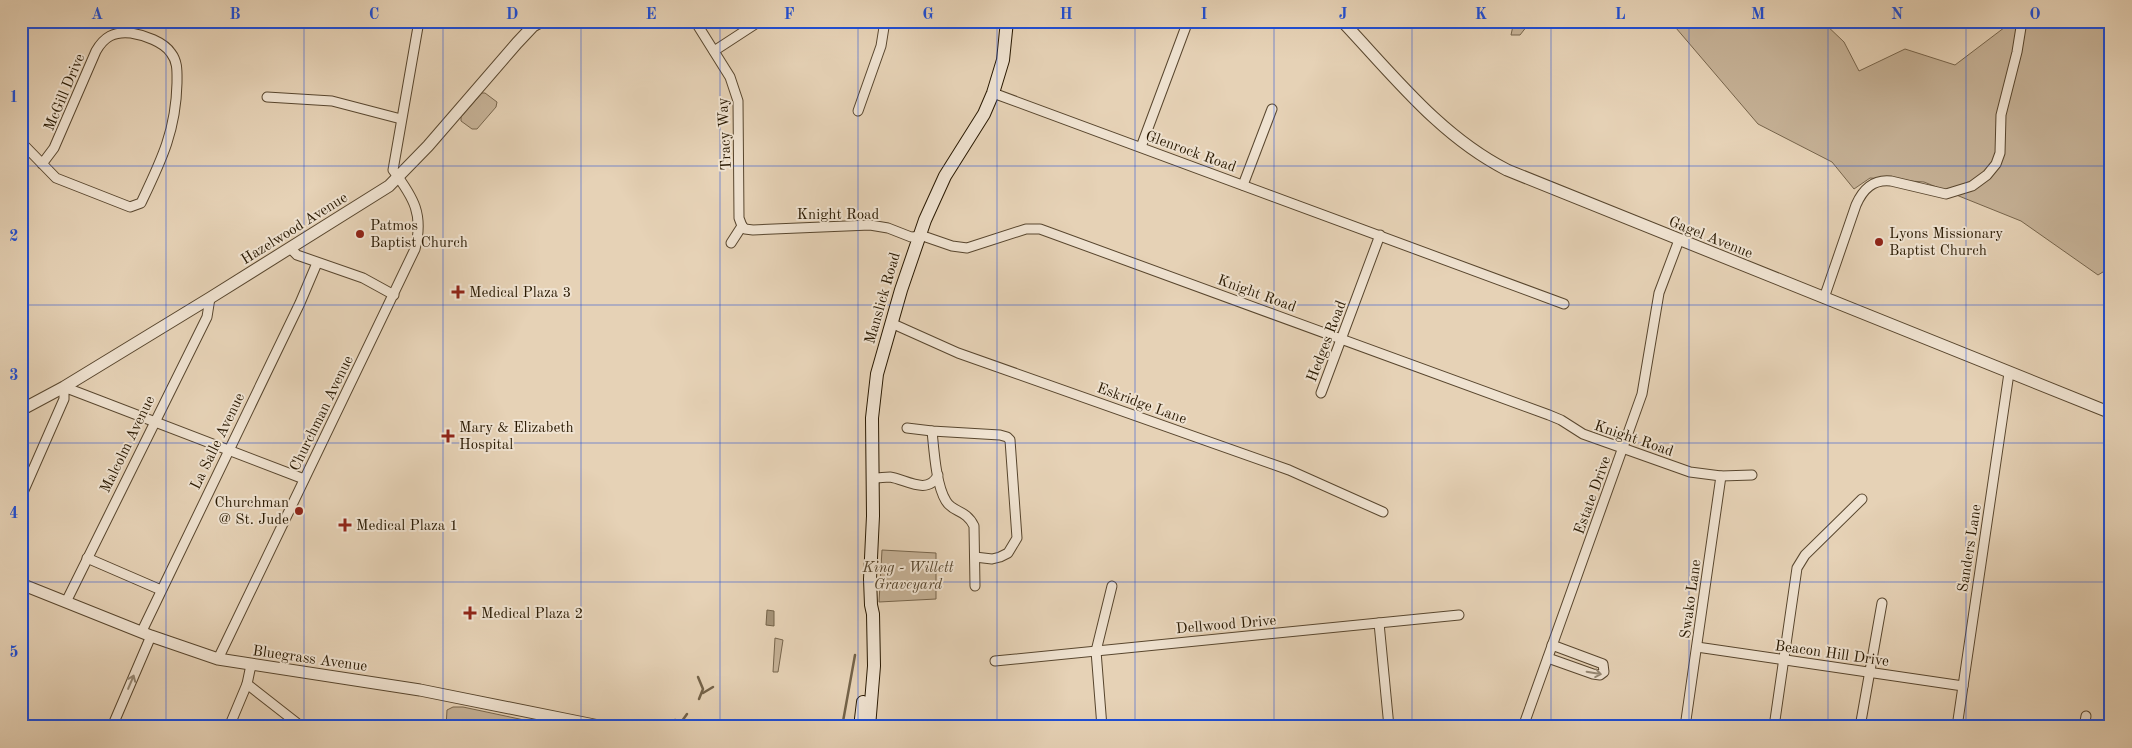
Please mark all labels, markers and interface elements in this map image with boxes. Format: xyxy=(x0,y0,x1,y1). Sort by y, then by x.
text: A xyxy=(91,7,103,23)
text: B xyxy=(229,7,241,23)
text: C xyxy=(369,7,379,23)
text: D xyxy=(506,7,518,23)
text: E xyxy=(645,7,657,23)
text: F xyxy=(784,7,795,23)
text: G xyxy=(922,7,934,23)
text: H xyxy=(1059,7,1073,23)
text: I xyxy=(1200,7,1208,23)
text: J xyxy=(1339,7,1348,23)
text: K xyxy=(1475,7,1487,23)
text: L xyxy=(1615,7,1626,23)
text: M xyxy=(1751,7,1765,23)
text: N xyxy=(1891,7,1904,23)
text: O xyxy=(2029,7,2041,23)
street label: McGill Drive xyxy=(42,52,88,133)
text: 1 xyxy=(9,90,19,106)
street label: Tracy Way xyxy=(716,97,735,171)
street label: Glenrock Road xyxy=(1143,129,1238,176)
street label: Hazelwood Avenue xyxy=(239,190,351,268)
street label: Knight Road xyxy=(797,208,879,223)
street label: Gagel Avenue xyxy=(1666,215,1755,262)
place label: Patmos Baptist Church xyxy=(370,219,468,251)
place label: Lyons Missionary Baptist Church xyxy=(1889,227,2003,259)
marker: Patmos Baptist Church xyxy=(354,228,366,240)
text: 2 xyxy=(9,229,19,245)
marker: Lyons Missionary Baptist Church xyxy=(1873,236,1885,248)
street label: Manslick Road xyxy=(863,251,904,346)
street label: Knight Road xyxy=(1215,273,1298,316)
marker: Medical Plaza 3 xyxy=(451,285,465,299)
place label: Medical Plaza 3 xyxy=(469,286,571,301)
street label: Hedges Road xyxy=(1305,299,1350,384)
street label: Churchman Avenue xyxy=(288,354,357,474)
text: 3 xyxy=(9,368,19,384)
street label: Eskridge Lane xyxy=(1095,381,1188,428)
street label: La Salle Avenue xyxy=(189,391,248,492)
street label: Malcolm Avenue xyxy=(98,394,158,495)
street label: Knight Road xyxy=(1592,419,1675,460)
place label: Mary & Elizabeth Hospital xyxy=(459,421,574,453)
marker: Mary & Elizabeth Hospital xyxy=(441,429,455,443)
street label: Estate Drive xyxy=(1572,454,1614,537)
place label: Churchman @ St. Jude xyxy=(215,496,289,528)
street label: Sanders Lane xyxy=(1956,503,1985,593)
marker: Churchman @ St. Jude xyxy=(293,505,305,517)
text: 4 xyxy=(9,506,19,522)
marker: Medical Plaza 1 xyxy=(338,518,352,532)
place label: Medical Plaza 1 xyxy=(356,519,458,534)
street label: Swako Lane xyxy=(1679,559,1704,640)
park label: King - Willett Graveyard xyxy=(861,561,954,593)
marker: Medical Plaza 2 xyxy=(463,606,477,620)
place label: Medical Plaza 2 xyxy=(481,607,583,622)
street label: Dellwood Drive xyxy=(1175,614,1277,637)
street label: Beacon Hill Drive xyxy=(1774,639,1890,670)
street label: Bluegrass Avenue xyxy=(251,644,368,675)
text: 5 xyxy=(9,645,19,661)
one-way arrow xyxy=(1586,668,1602,678)
one-way arrow xyxy=(127,675,137,690)

